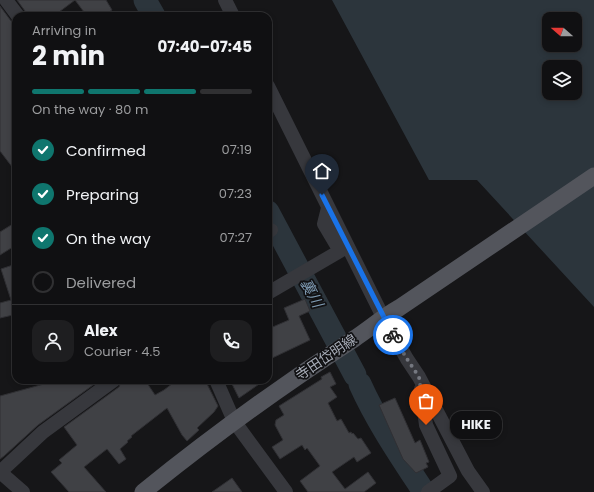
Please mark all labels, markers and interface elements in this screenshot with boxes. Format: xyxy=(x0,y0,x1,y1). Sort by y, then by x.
north arrow xyxy=(542,12,582,52)
map controls xyxy=(542,12,582,100)
text: Arriving in xyxy=(32,21,96,40)
text: 07:40–07:45 xyxy=(158,36,252,57)
text: 2 min xyxy=(32,38,105,74)
button: layers xyxy=(542,60,582,100)
text: On the way · 80 m xyxy=(32,100,148,119)
icon: check xyxy=(32,139,54,161)
text: Confirmed xyxy=(66,140,146,161)
text: 07:19 xyxy=(222,140,252,159)
pin xyxy=(305,154,339,195)
icon: home xyxy=(311,160,333,182)
icon: check xyxy=(32,183,54,205)
text: Preparing xyxy=(66,184,139,205)
text: 07:23 xyxy=(219,184,252,203)
icon: check xyxy=(32,227,54,249)
text: On the way xyxy=(66,228,151,249)
text: 07:27 xyxy=(219,228,252,247)
text: Delivered xyxy=(66,272,136,293)
water label: 裏川 xyxy=(296,275,329,313)
courier xyxy=(373,315,413,355)
button: person xyxy=(32,320,74,362)
text: Alex xyxy=(84,320,118,341)
button: phone xyxy=(210,320,252,362)
icon: bike xyxy=(382,324,404,346)
street label: 寺田岱明線 xyxy=(291,329,361,385)
text: Courier · 4.5 xyxy=(84,342,160,361)
pin xyxy=(409,384,443,425)
icon: bag xyxy=(415,390,437,412)
callout: HIKE xyxy=(450,411,502,439)
text: HIKE xyxy=(461,415,491,434)

